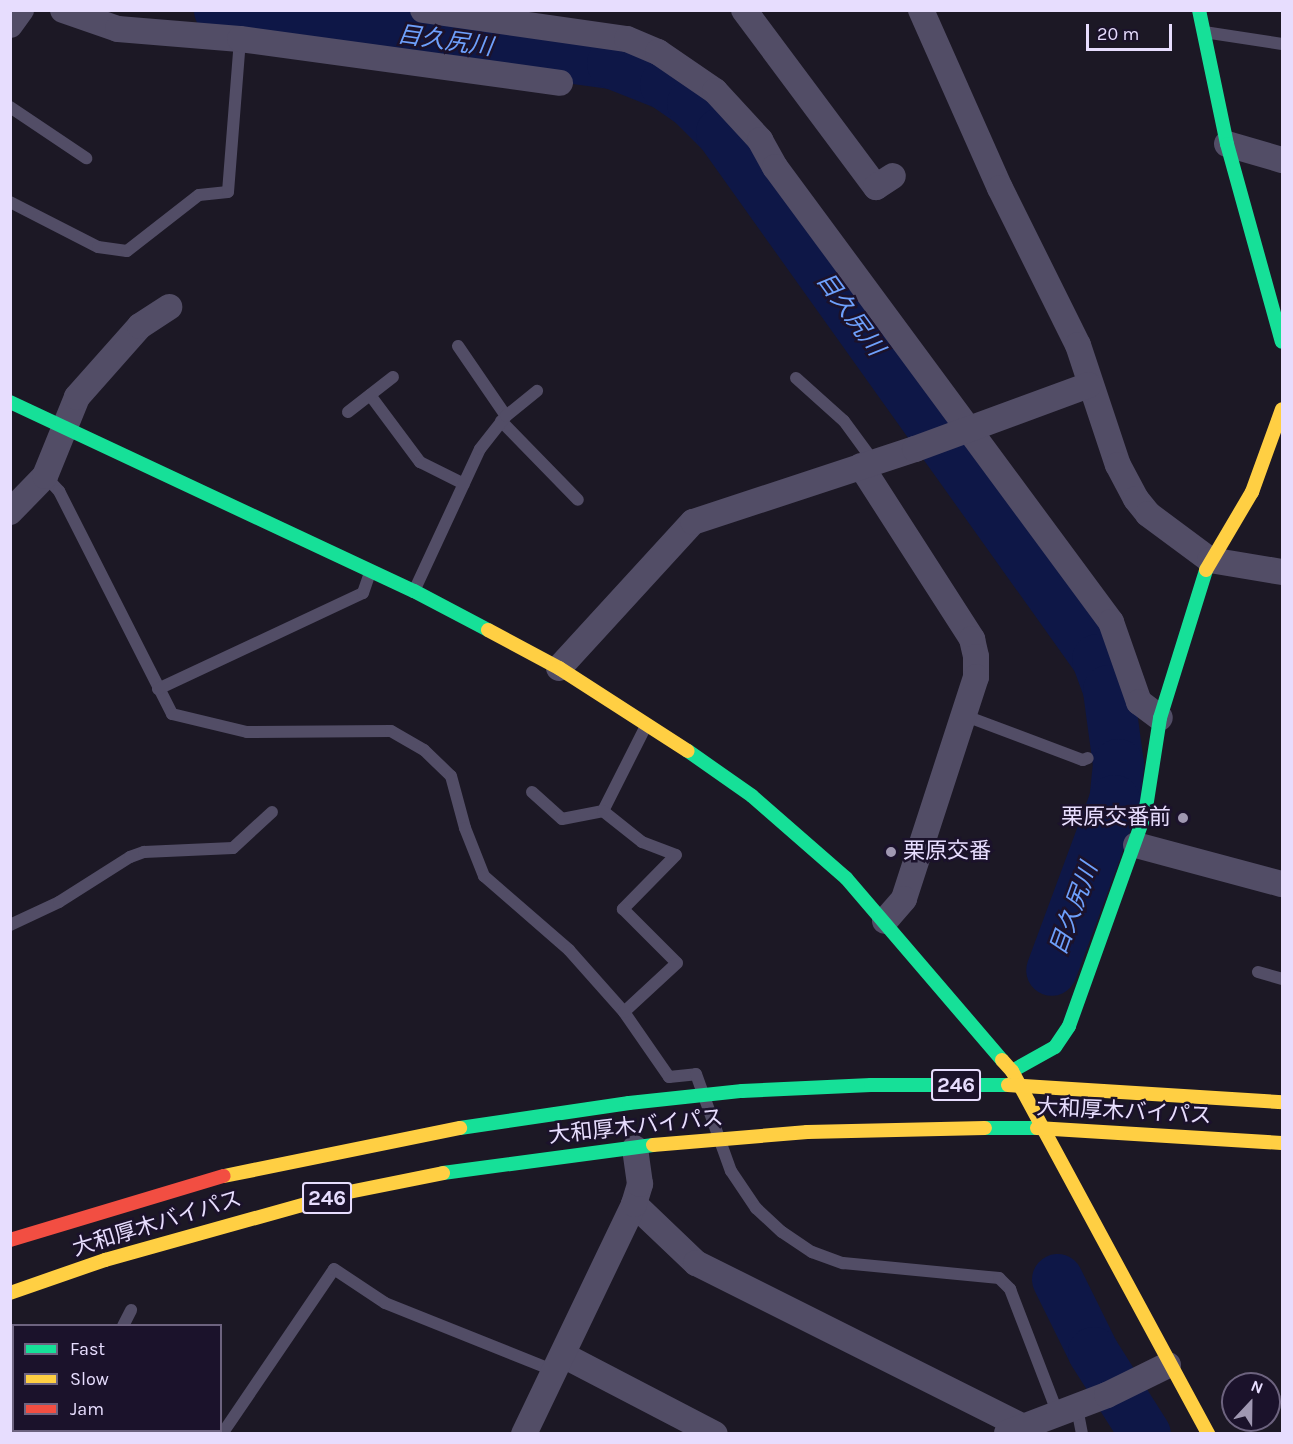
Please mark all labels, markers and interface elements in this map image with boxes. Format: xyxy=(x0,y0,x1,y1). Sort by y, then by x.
scale bar xyxy=(1089,12,1174,50)
water label: 目久尻川 xyxy=(395,20,495,62)
text: 20 m xyxy=(1097,23,1139,45)
water label: 目久尻川 xyxy=(810,267,890,361)
place label: 栗原交番前 xyxy=(1061,805,1171,831)
marker: 栗原交番前 xyxy=(1176,811,1190,825)
place label: 栗原交番 xyxy=(903,839,991,865)
marker: 栗原交番 xyxy=(884,845,898,859)
water label: 目久尻川 xyxy=(1044,859,1104,959)
road number: 246 xyxy=(930,1067,982,1103)
street label: 大和厚木バイパス xyxy=(1035,1094,1213,1130)
street label: 大和厚木バイパス xyxy=(547,1105,725,1149)
road number: 246 xyxy=(302,1180,352,1216)
street label: 大和厚木バイパス xyxy=(69,1186,245,1262)
legend xyxy=(12,1324,222,1432)
text: Fast xyxy=(70,1338,105,1360)
text: Slow xyxy=(70,1368,109,1390)
north arrow xyxy=(1221,1372,1281,1432)
text: N xyxy=(1248,1376,1266,1398)
text: Jam xyxy=(70,1398,104,1420)

